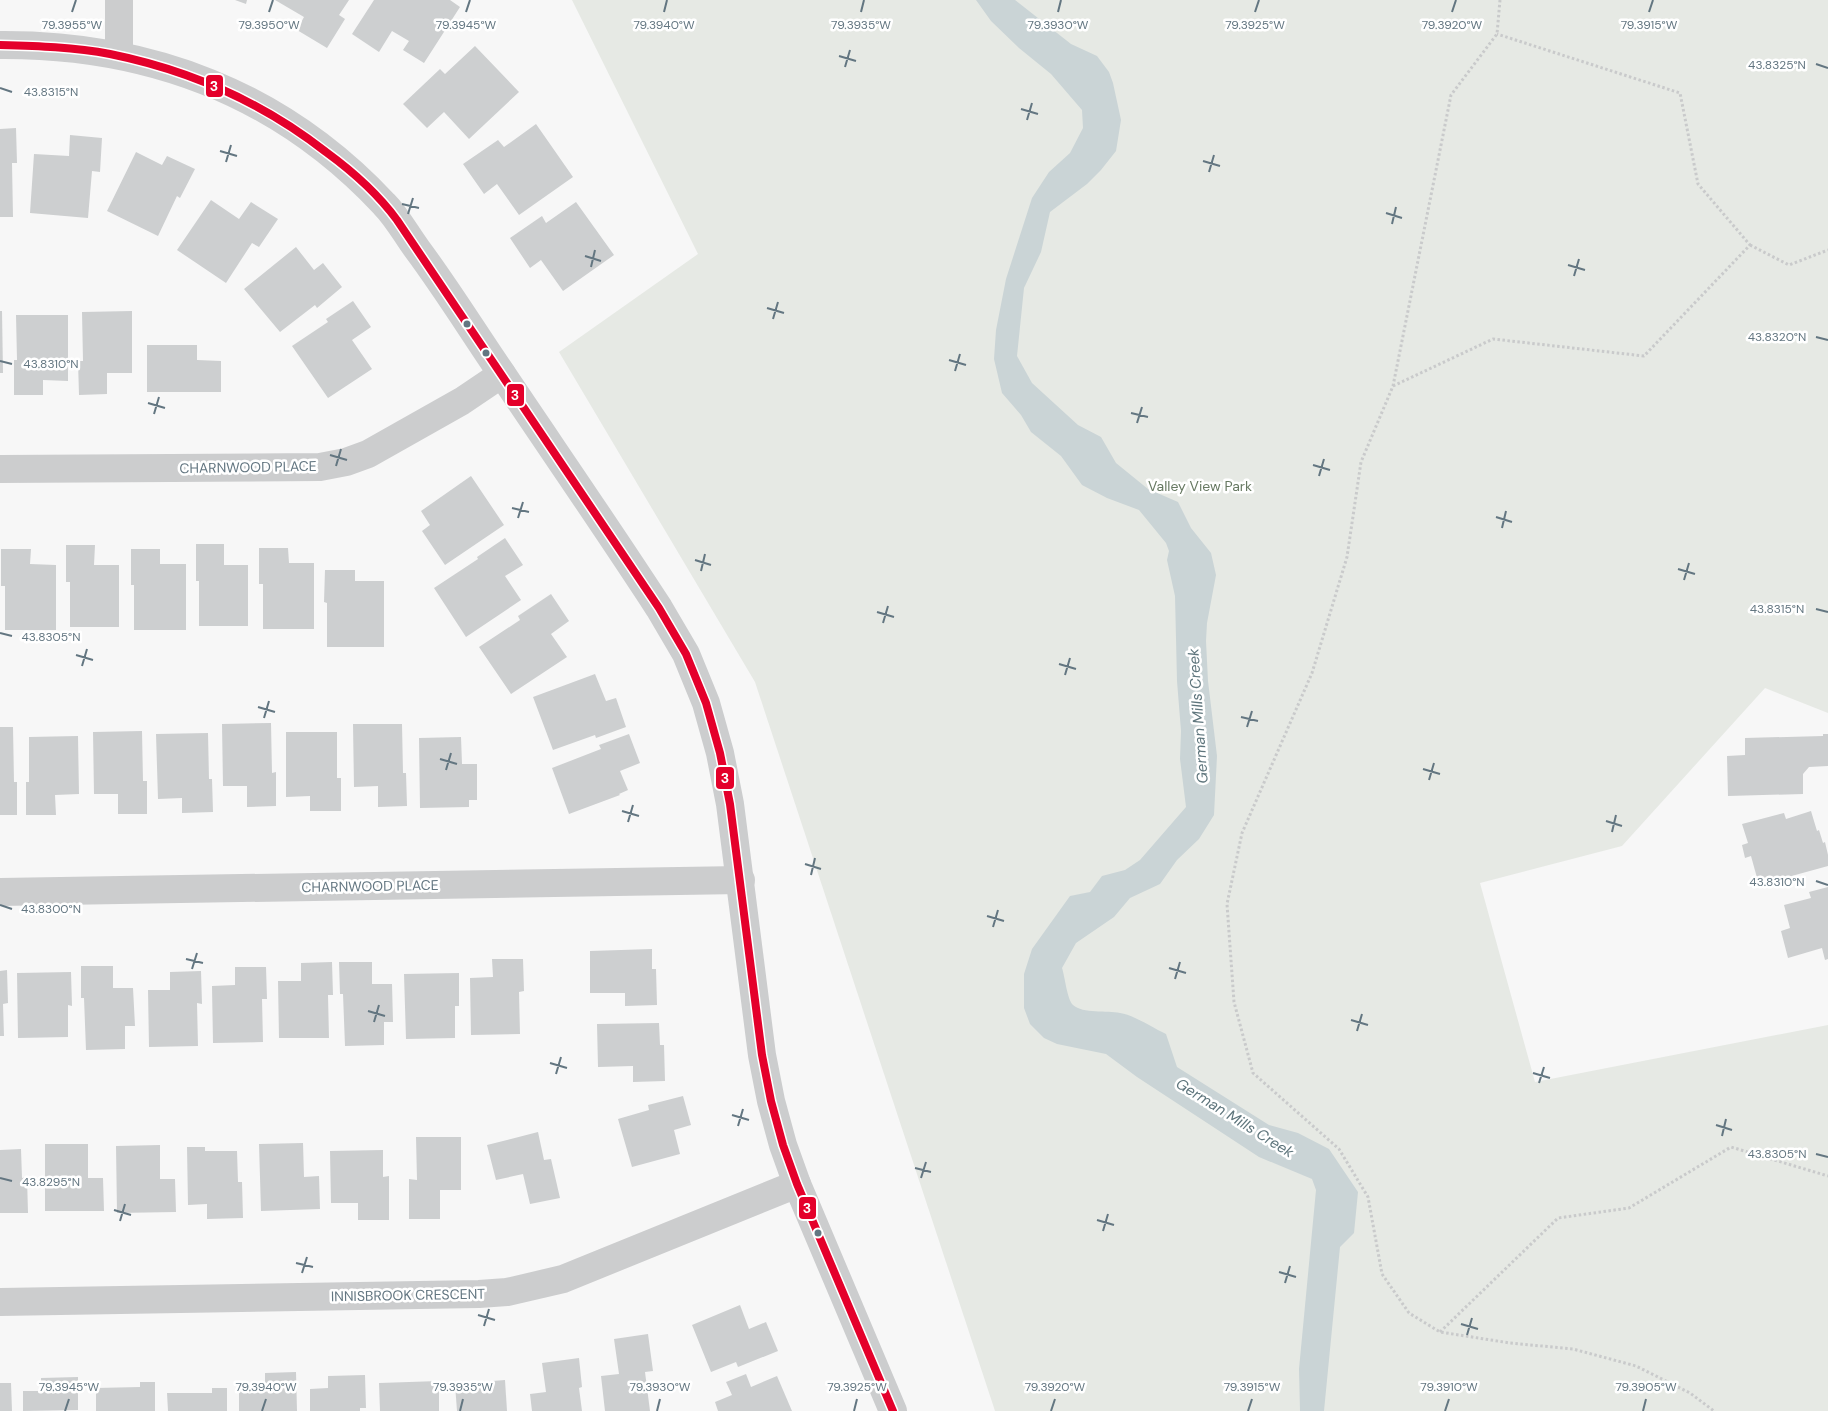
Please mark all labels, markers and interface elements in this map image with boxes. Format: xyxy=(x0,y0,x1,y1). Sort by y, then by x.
text: 79.3955°W xyxy=(42,17,103,33)
text: 79.3950°W xyxy=(238,17,300,33)
text: 79.3945°W xyxy=(436,17,497,33)
text: 79.3940°W xyxy=(633,17,695,33)
text: 79.3935°W xyxy=(831,17,891,33)
text: 79.3930°W xyxy=(1028,17,1089,33)
text: 79.3925°W xyxy=(1225,17,1285,33)
text: 79.3920°W xyxy=(1422,17,1483,33)
text: 79.3915°W xyxy=(1621,17,1678,33)
text: 43.8325°N xyxy=(1748,57,1806,73)
line badge: 3 xyxy=(205,74,224,98)
text: 3 xyxy=(210,77,218,95)
text: 43.8315°N xyxy=(24,84,78,100)
unlabelled marker xyxy=(462,319,472,329)
text: 43.8320°N xyxy=(1748,329,1806,345)
unlabelled marker xyxy=(481,348,491,358)
text: 43.8310°N xyxy=(23,356,79,372)
line badge: 3 xyxy=(506,383,525,407)
text: 3 xyxy=(511,386,519,404)
street label: CHARNWOOD PLACE xyxy=(179,457,317,477)
park label: Valley View Park xyxy=(1148,477,1252,495)
text: 43.8315°N xyxy=(1750,601,1804,617)
text: 43.8305°N xyxy=(21,629,81,645)
water label: German Mills Creek xyxy=(1183,647,1213,784)
line badge: 3 xyxy=(715,766,735,790)
text: 3 xyxy=(721,769,729,787)
text: 43.8310°N xyxy=(1749,874,1805,890)
street label: CHARNWOOD PLACE xyxy=(301,876,439,896)
text: 43.8300°N xyxy=(21,901,81,917)
water label: German Mills Creek xyxy=(1172,1074,1298,1163)
text: 43.8305°N xyxy=(1747,1146,1807,1162)
text: 43.8295°N xyxy=(22,1174,80,1190)
line badge: 3 xyxy=(798,1196,817,1220)
text: 3 xyxy=(803,1199,811,1217)
unlabelled marker xyxy=(813,1228,823,1238)
street label: INNISBROOK CRESCENT xyxy=(331,1285,485,1305)
text: 79.3945°W xyxy=(39,1379,100,1395)
text: 79.3940°W xyxy=(235,1379,297,1395)
text: 79.3935°W xyxy=(433,1379,493,1395)
text: 79.3930°W xyxy=(630,1379,691,1395)
text: 79.3925°W xyxy=(827,1379,887,1395)
text: 79.3920°W xyxy=(1025,1379,1086,1395)
text: 79.3915°W xyxy=(1224,1379,1281,1395)
text: 79.3910°W xyxy=(1420,1379,1478,1395)
text: 79.3905°W xyxy=(1615,1379,1677,1395)

